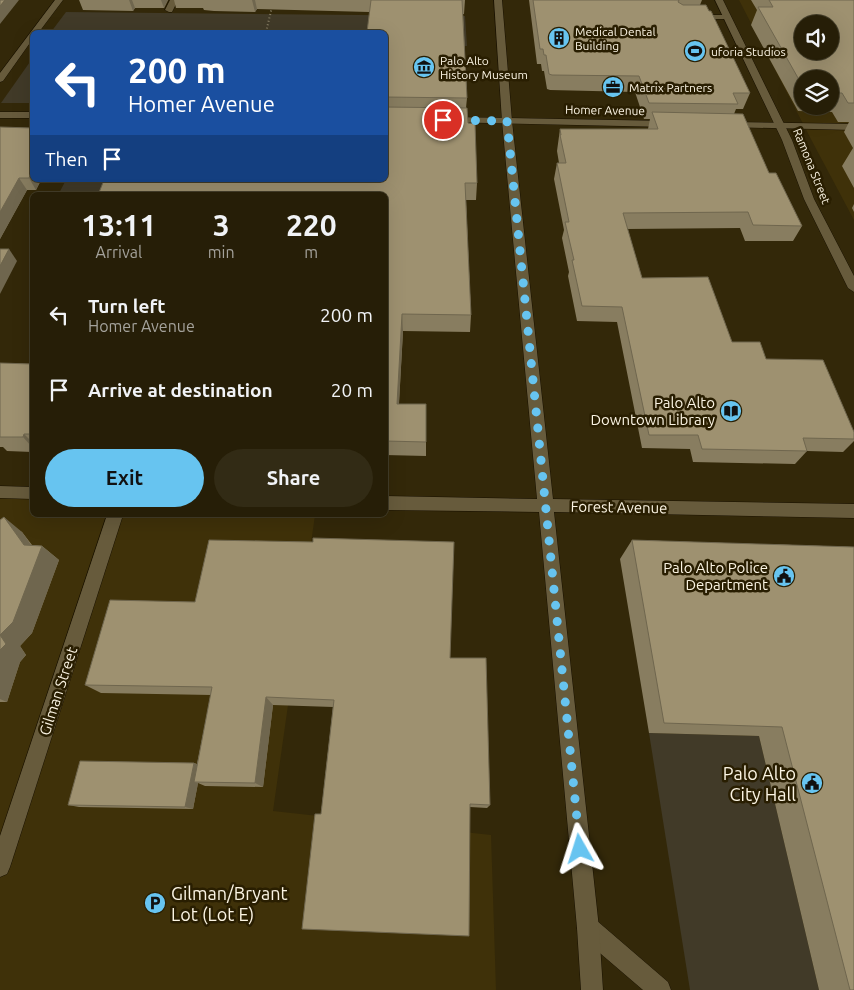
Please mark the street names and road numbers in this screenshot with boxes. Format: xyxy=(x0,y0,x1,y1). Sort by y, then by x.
street label: Homer Avenue xyxy=(565,103,645,117)
street label: Ramona Street xyxy=(791,126,833,206)
street label: Forest Avenue xyxy=(570,498,668,516)
street label: Gilman Street xyxy=(36,645,80,737)

